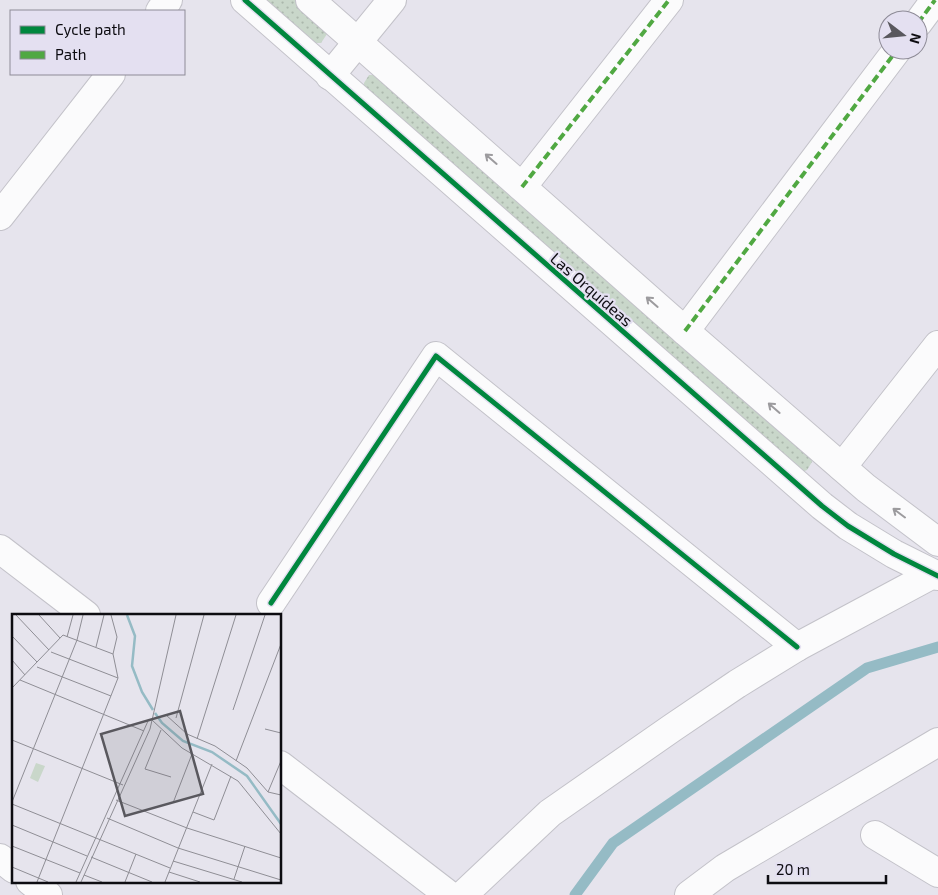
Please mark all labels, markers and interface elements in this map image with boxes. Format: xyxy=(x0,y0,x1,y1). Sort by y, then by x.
legend xyxy=(10,10,185,75)
north arrow xyxy=(878,10,928,60)
text: Cycle path xyxy=(55,20,126,38)
text: N xyxy=(906,32,926,46)
text: Path xyxy=(55,45,86,63)
one-way arrow xyxy=(484,154,497,165)
street label: Las Orquídeas xyxy=(547,248,637,330)
one-way arrow xyxy=(645,296,658,307)
one-way arrow xyxy=(768,403,781,414)
one-way arrow xyxy=(892,508,906,518)
inset map xyxy=(12,614,281,882)
scale bar xyxy=(768,852,886,884)
text: 20 m xyxy=(776,860,810,878)

